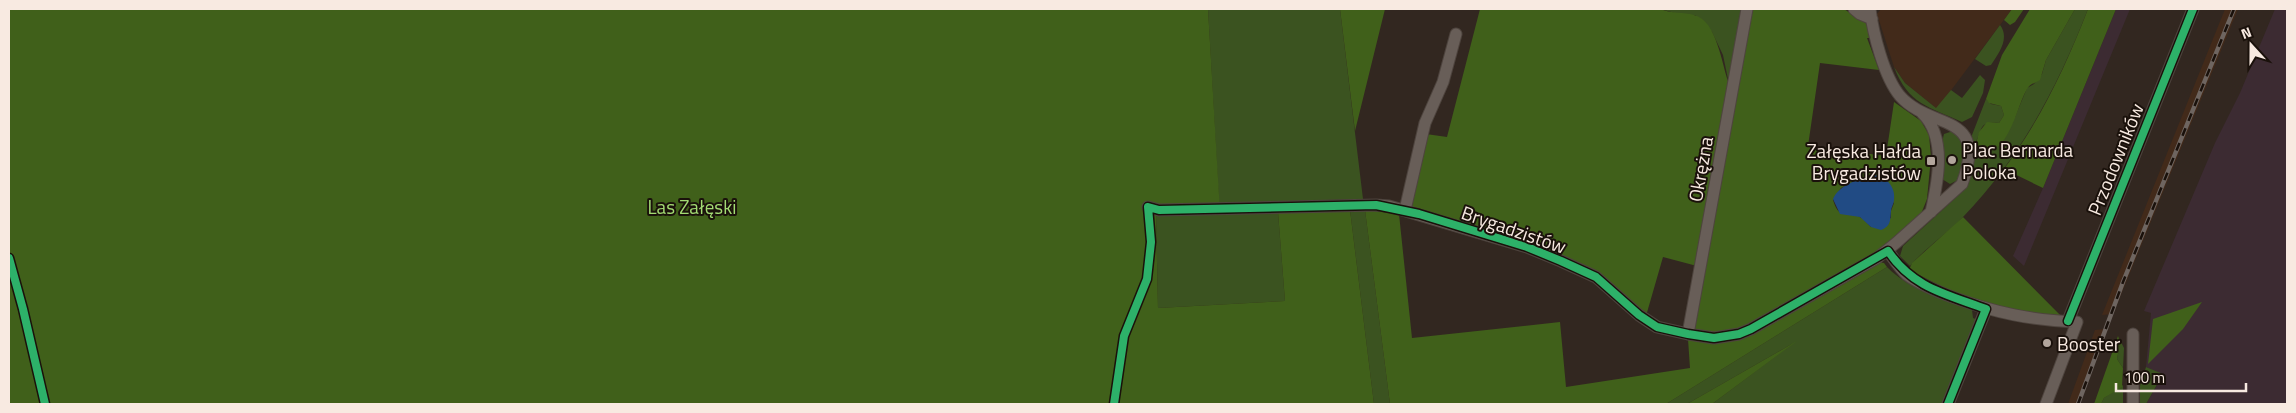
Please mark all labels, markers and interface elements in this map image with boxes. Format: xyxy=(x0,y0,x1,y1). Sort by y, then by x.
north arrow xyxy=(2226,20,2276,70)
text: N xyxy=(2238,21,2254,44)
street label: Przodowników xyxy=(2079,99,2151,219)
street label: Okrężna xyxy=(1680,134,1720,204)
place label: Plac Bernarda Poloka xyxy=(1962,135,2074,186)
place label: Załęska Hałda Brygadzistów xyxy=(1806,136,1921,187)
marker: Plac Bernarda Poloka xyxy=(1946,154,1958,166)
marker: Załęska Hałda Brygadzistów xyxy=(1925,155,1937,167)
park label: Las Załęski xyxy=(648,192,736,221)
street label: Brygadzistów xyxy=(1458,197,1570,261)
place label: Booster xyxy=(2057,329,2121,358)
marker: Booster xyxy=(2041,337,2053,349)
scale bar xyxy=(2116,360,2246,392)
text: 100 m xyxy=(2124,366,2165,389)

